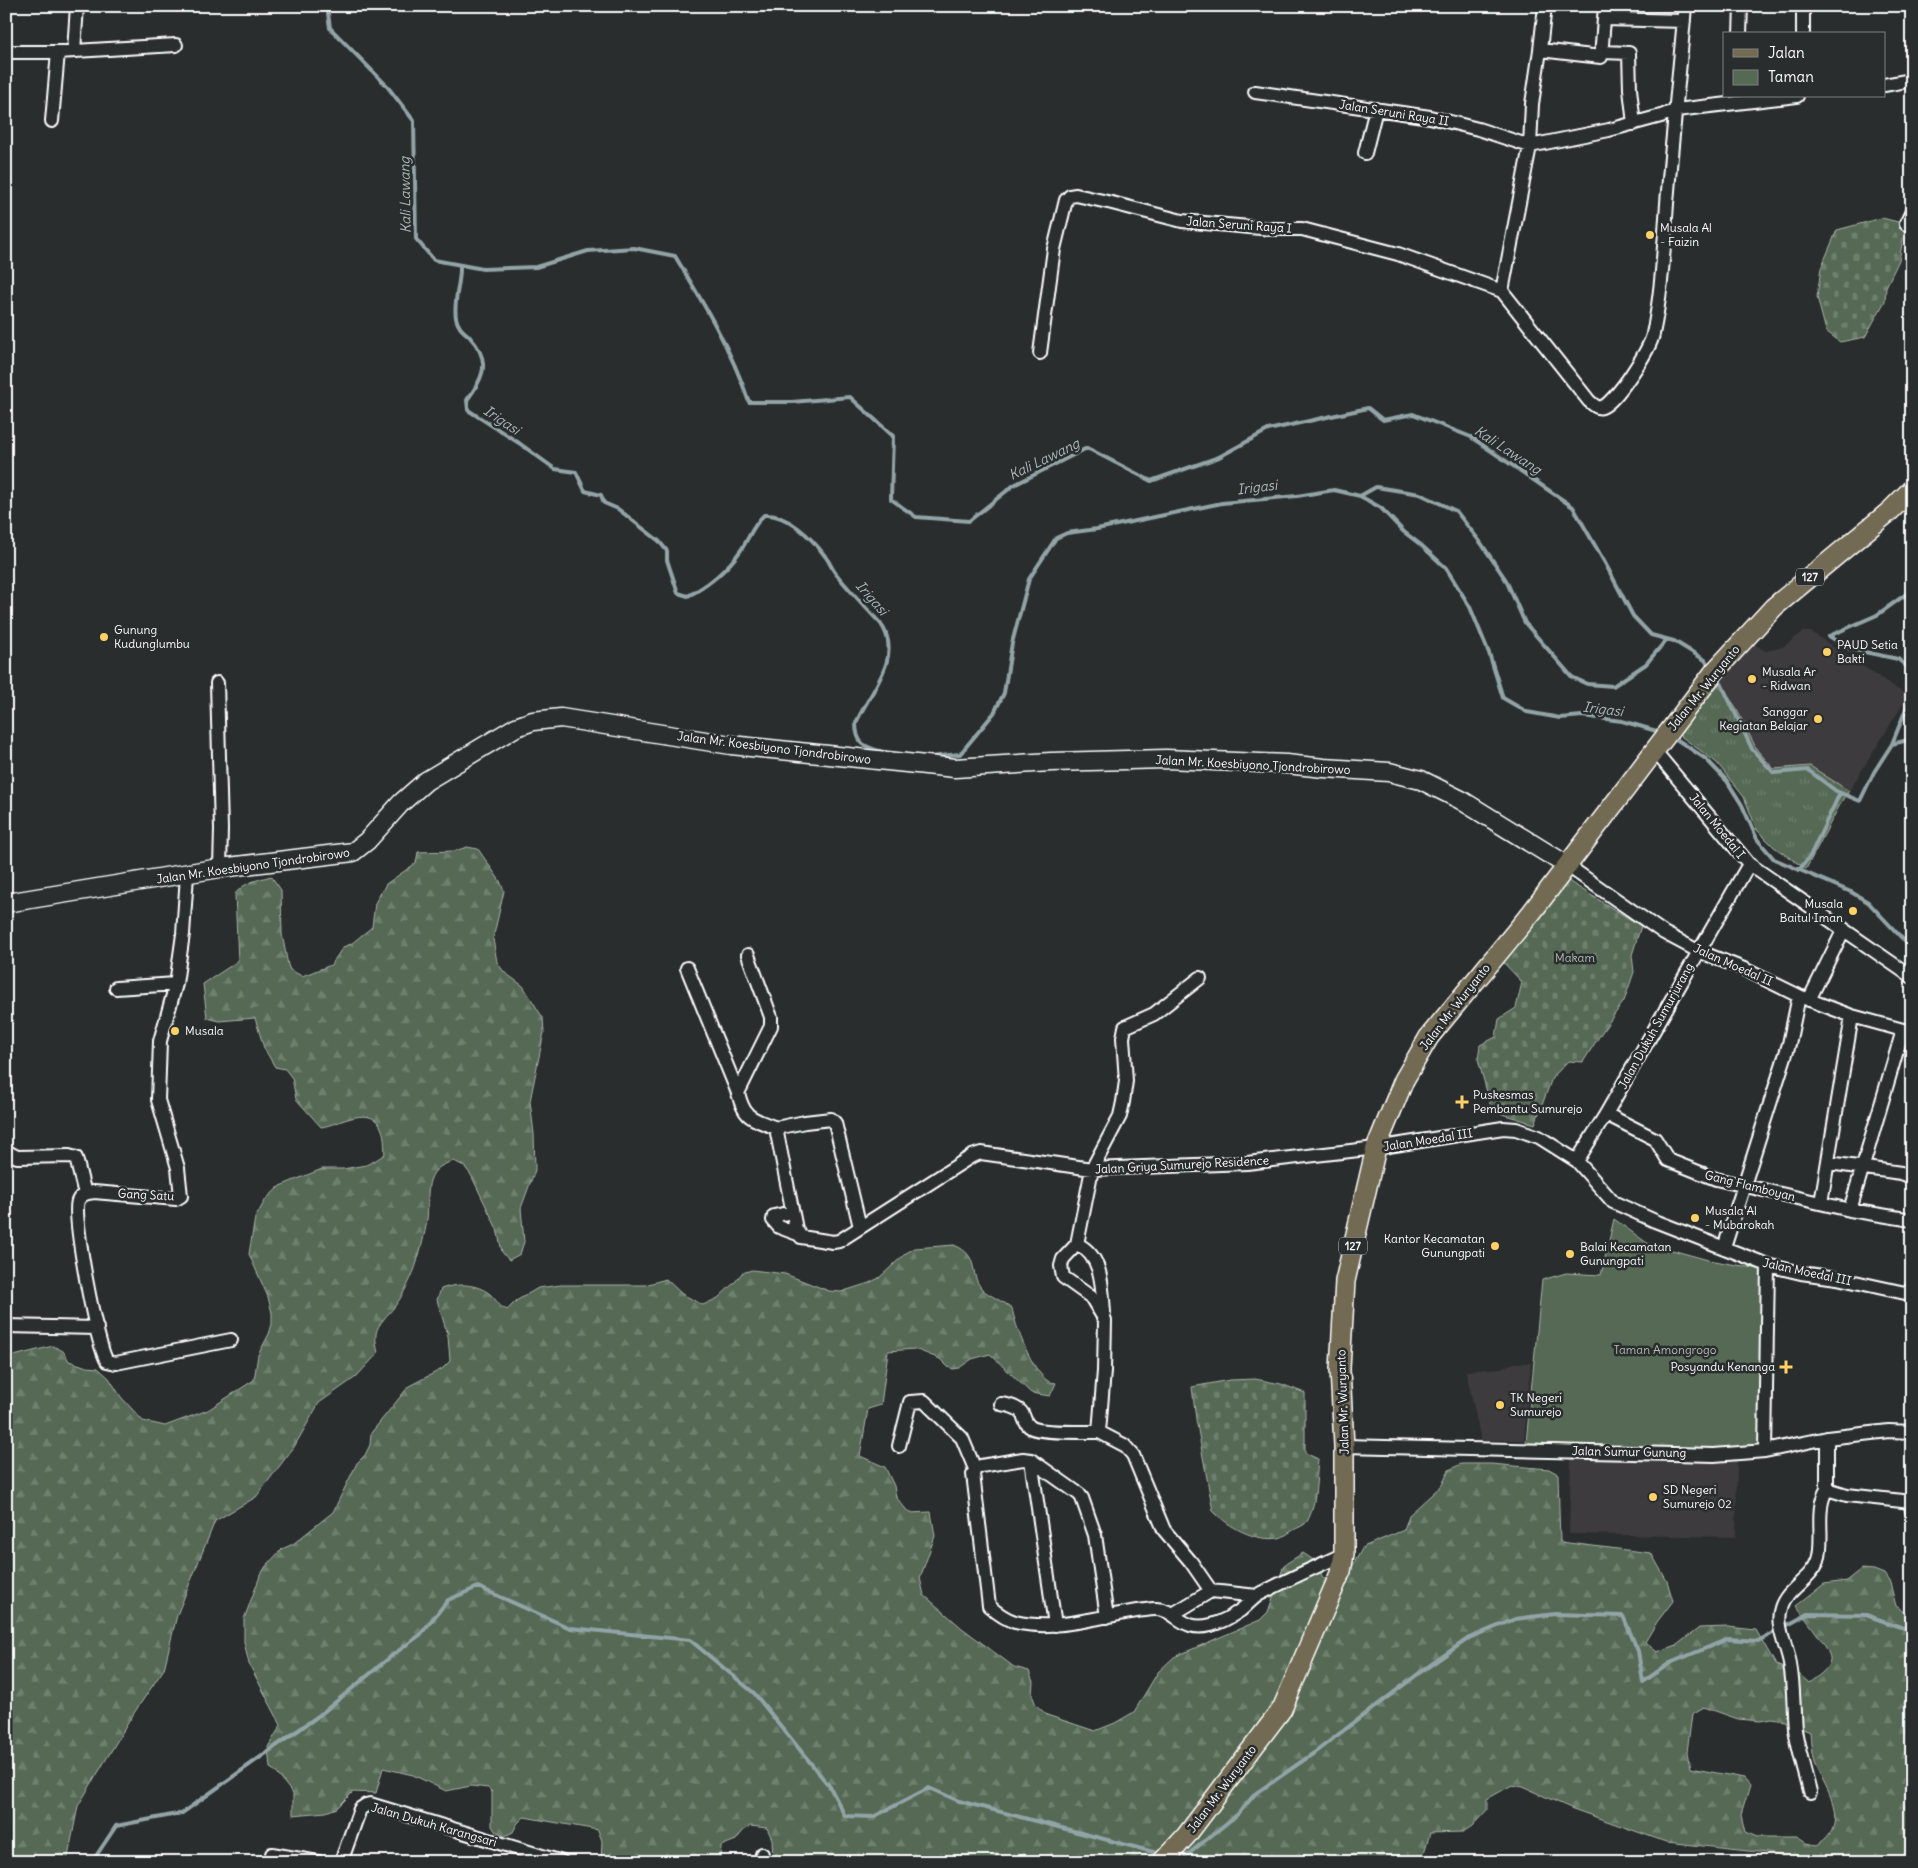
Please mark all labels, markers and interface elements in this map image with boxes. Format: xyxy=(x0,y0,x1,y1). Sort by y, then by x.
legend xyxy=(1723,32,1886,98)
text: Jalan xyxy=(1768,43,1805,62)
text: Taman xyxy=(1768,67,1814,86)
street label: Jalan Seruni Raya II xyxy=(1338,96,1450,129)
water label: Kali Lawang xyxy=(395,155,415,233)
street label: Jalan Seruni Raya I xyxy=(1186,213,1292,236)
place label: Musala Al - Faizin xyxy=(1660,220,1712,249)
marker: Musala Al - Faizin xyxy=(1644,229,1656,241)
water label: Irigasi xyxy=(480,401,525,440)
water label: Kali Lawang xyxy=(1471,422,1546,479)
water label: Kali Lawang xyxy=(1006,434,1083,484)
water label: Irigasi xyxy=(1236,475,1280,498)
road number: 127 xyxy=(1796,568,1824,586)
water label: Irigasi xyxy=(852,577,893,620)
place label: Gunung Kudunglumbu xyxy=(114,622,190,651)
marker: Gunung Kudunglumbu xyxy=(98,631,110,643)
place label: PAUD Setia Bakti xyxy=(1837,637,1898,666)
street label: Jalan Mr. Wuryanto xyxy=(1665,642,1743,733)
marker: PAUD Setia Bakti xyxy=(1821,646,1833,658)
place label: Musala Ar - Ridwan xyxy=(1762,664,1816,693)
marker: Musala Ar - Ridwan xyxy=(1746,673,1758,685)
water label: Irigasi xyxy=(1582,698,1626,721)
place label: Sanggar Kegiatan Belajar xyxy=(1719,704,1808,733)
marker: Sanggar Kegiatan Belajar xyxy=(1812,713,1824,725)
street label: Jalan Mr. Koesbiyono Tjondrobirowo xyxy=(676,728,872,767)
street label: Jalan Mr. Koesbiyono Tjondrobirowo xyxy=(1155,752,1351,777)
street label: Jalan Moedal I xyxy=(1686,790,1748,861)
street label: Jalan Mr. Koesbiyono Tjondrobirowo xyxy=(155,844,351,887)
place label: Musala Baitul Iman xyxy=(1780,896,1843,925)
marker: Musala Baitul Iman xyxy=(1847,905,1859,917)
street label: Jalan Moedal II xyxy=(1691,940,1775,989)
park label: Makam xyxy=(1555,950,1595,965)
street label: Jalan Mr. Wuryanto xyxy=(1416,960,1493,1053)
street label: Jalan Dukuh Sumurjurang xyxy=(1615,960,1696,1091)
place label: Musala xyxy=(185,1023,224,1038)
marker: Musala xyxy=(169,1025,181,1037)
place label: Puskesmas Pembantu Sumurejo xyxy=(1473,1087,1583,1116)
marker: Puskesmas Pembantu Sumurejo xyxy=(1455,1095,1469,1109)
street label: Jalan Moedal III xyxy=(1382,1125,1474,1154)
street label: Jalan Griya Sumurejo Residence xyxy=(1095,1152,1269,1177)
street label: Gang Flamboyan xyxy=(1703,1167,1797,1204)
street label: Gang Satu xyxy=(117,1186,175,1203)
place label: Musala Al - Mubarokah xyxy=(1705,1203,1775,1232)
marker: Musala Al - Mubarokah xyxy=(1689,1212,1701,1224)
place label: Kantor Kecamatan Gunungpati xyxy=(1384,1231,1485,1260)
road number: 127 xyxy=(1339,1238,1367,1254)
place label: Balai Kecamatan Gunungpati xyxy=(1580,1239,1672,1268)
marker: Kantor Kecamatan Gunungpati xyxy=(1489,1240,1501,1252)
marker: Balai Kecamatan Gunungpati xyxy=(1564,1248,1576,1260)
street label: Jalan Moedal III xyxy=(1761,1255,1853,1288)
park label: Taman Amongrogo xyxy=(1613,1342,1717,1357)
street label: Jalan Mr. Wuryanto xyxy=(1333,1349,1352,1455)
place label: Posyandu Kenanga xyxy=(1670,1359,1775,1374)
marker: Posyandu Kenanga xyxy=(1779,1360,1793,1374)
place label: TK Negeri Sumurejo xyxy=(1510,1390,1562,1419)
marker: TK Negeri Sumurejo xyxy=(1494,1399,1506,1411)
street label: Jalan Sumur Gunung xyxy=(1572,1443,1686,1460)
place label: SD Negeri Sumurejo 02 xyxy=(1663,1482,1732,1511)
marker: SD Negeri Sumurejo 02 xyxy=(1647,1491,1659,1503)
street label: Jalan Mr. Wuryanto xyxy=(1184,1742,1259,1835)
street label: Jalan Dukuh Karangsari xyxy=(370,1799,499,1850)

